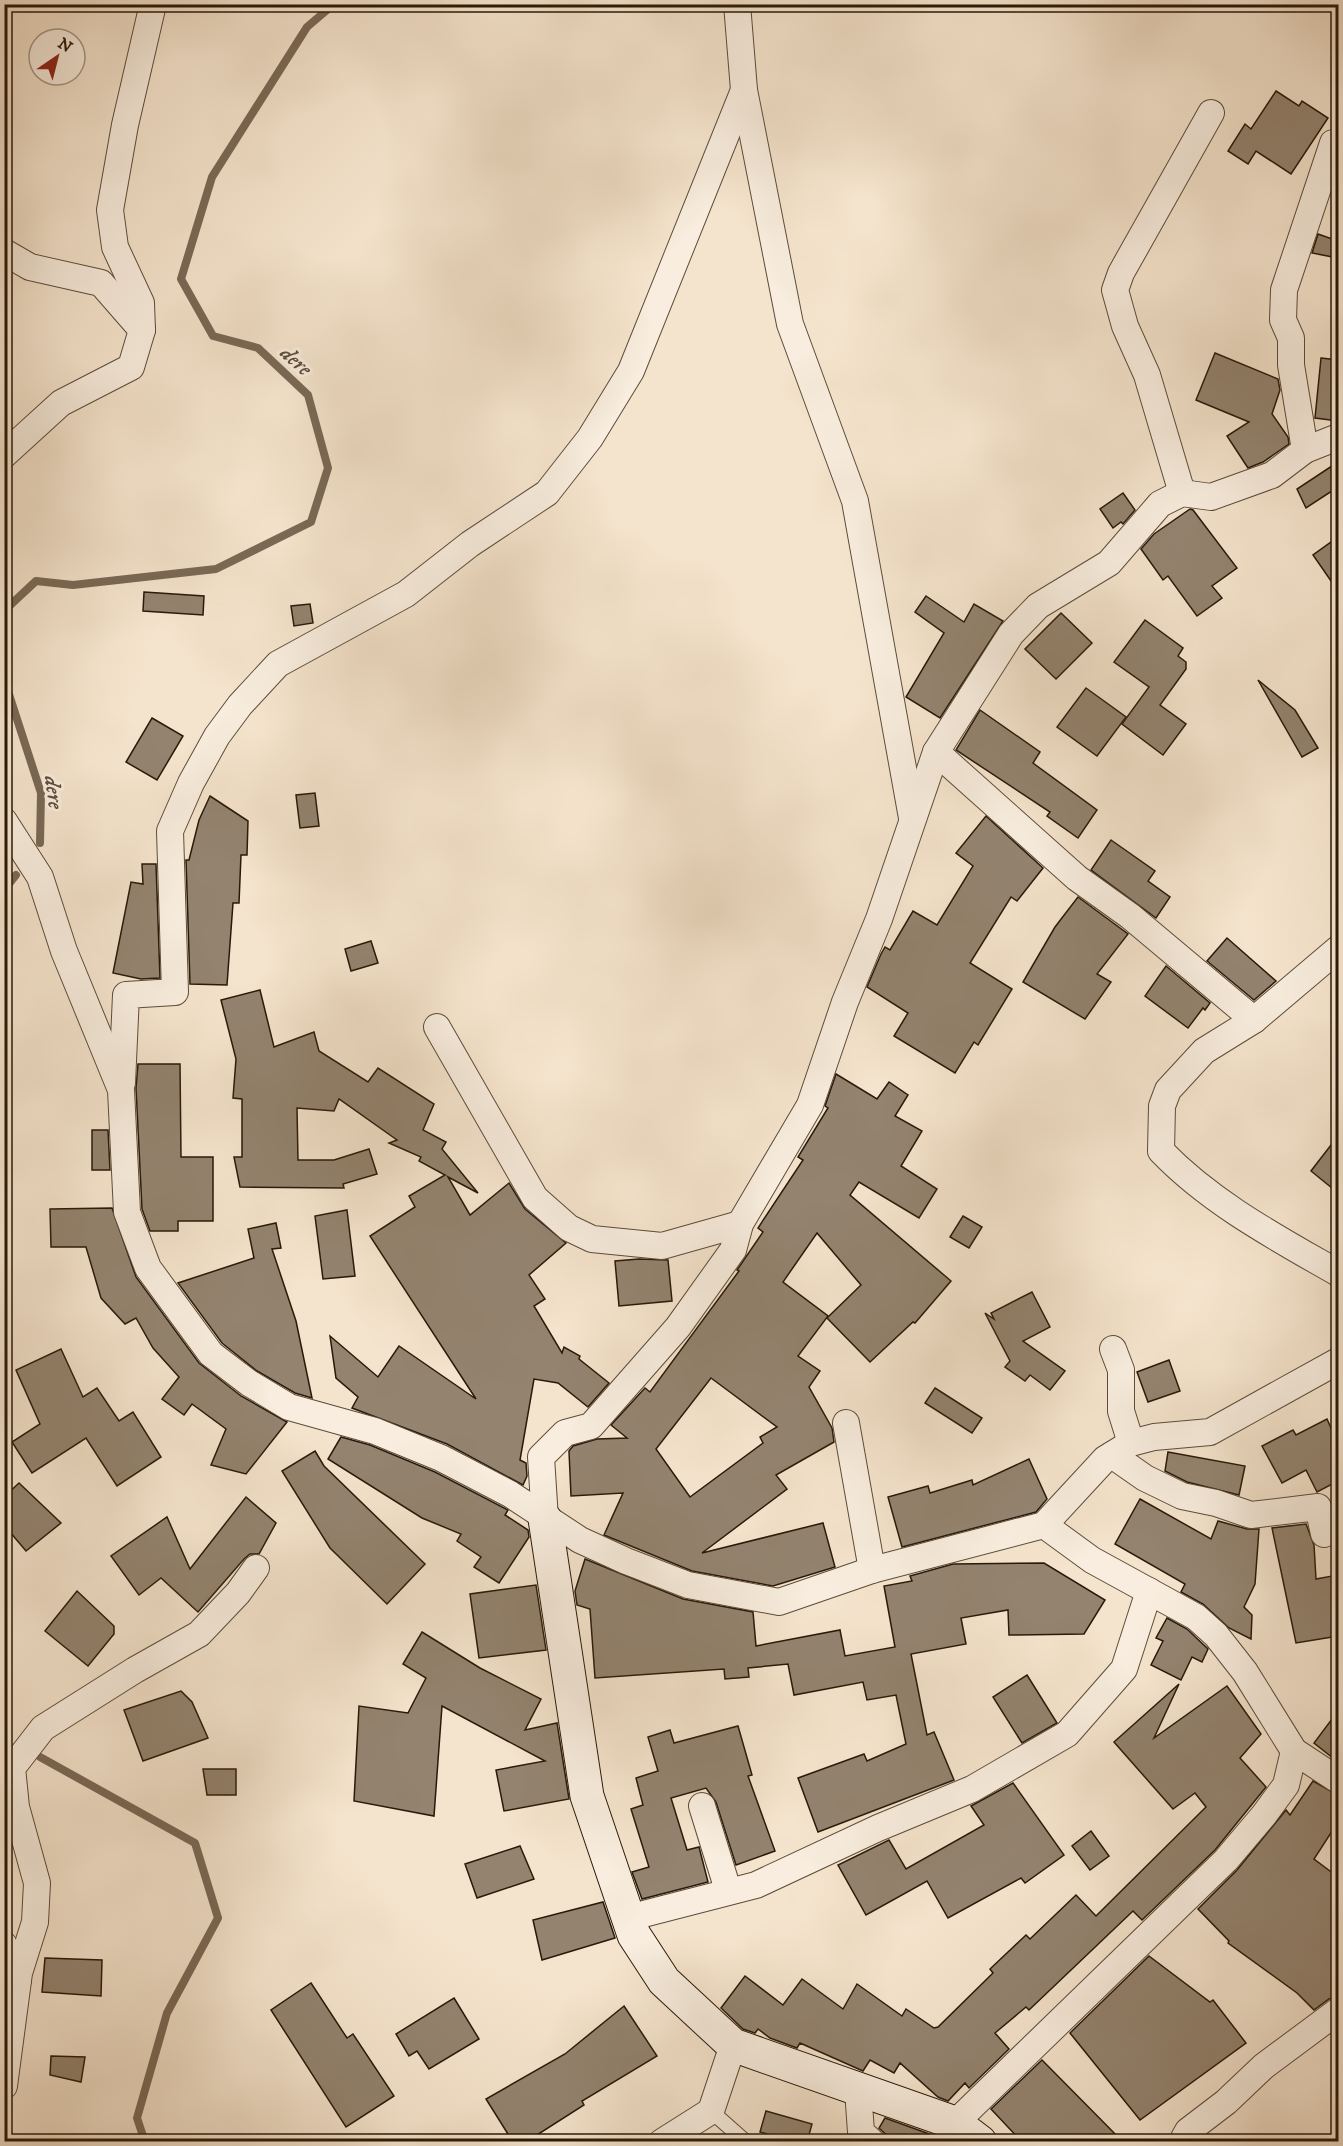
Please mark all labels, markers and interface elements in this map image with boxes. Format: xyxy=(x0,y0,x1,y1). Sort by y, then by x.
north arrow xyxy=(27,27,87,87)
text: N xyxy=(54,34,76,57)
water label: dere xyxy=(274,339,318,383)
water label: dere xyxy=(38,773,69,811)

